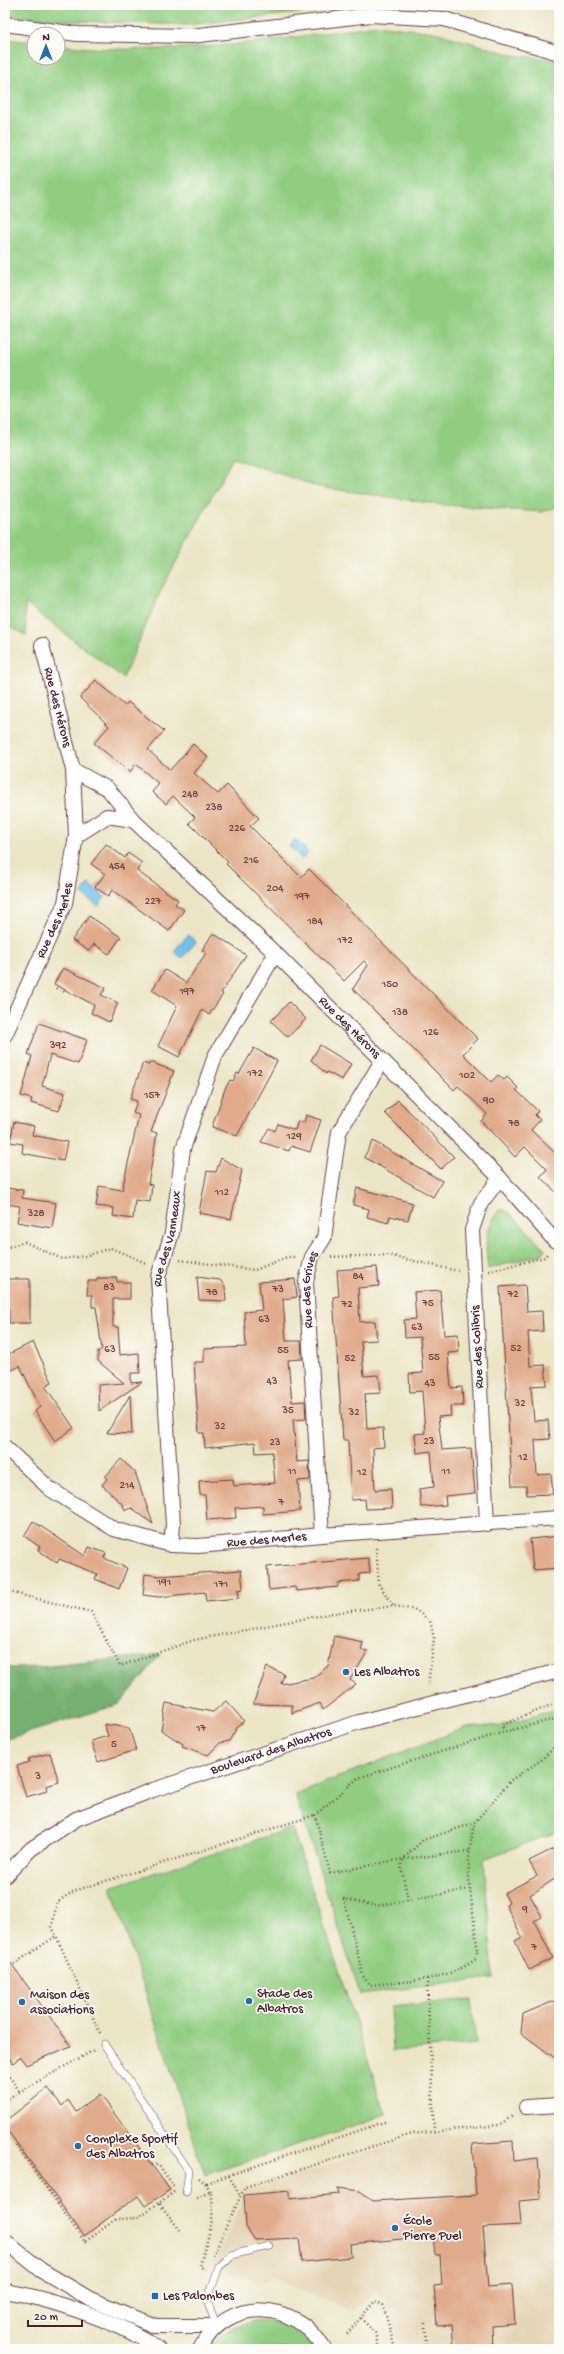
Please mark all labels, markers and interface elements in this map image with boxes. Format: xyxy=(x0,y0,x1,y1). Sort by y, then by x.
north arrow xyxy=(26,26,66,66)
text: N xyxy=(42,32,50,44)
street label: Rue des Hérons xyxy=(40,666,75,750)
house number: 248 xyxy=(182,789,198,801)
house number: 238 xyxy=(205,802,223,814)
house number: 226 xyxy=(229,823,246,835)
house number: 216 xyxy=(243,855,259,867)
house number: 454 xyxy=(109,861,126,873)
street label: Rue des Merles xyxy=(33,881,76,961)
house number: 204 xyxy=(267,883,284,895)
house number: 197 xyxy=(293,891,310,903)
house number: 227 xyxy=(145,896,162,908)
house number: 184 xyxy=(306,916,324,928)
house number: 172 xyxy=(336,935,353,947)
house number: 150 xyxy=(381,979,398,991)
house number: 197 xyxy=(178,986,195,998)
street label: Rue des Hérons xyxy=(315,993,384,1062)
house number: 138 xyxy=(391,1007,408,1019)
house number: 126 xyxy=(422,1027,439,1039)
house number: 392 xyxy=(49,1040,67,1052)
house number: 172 xyxy=(246,1068,263,1080)
house number: 102 xyxy=(458,1070,476,1082)
house number: 157 xyxy=(143,1090,160,1102)
house number: 90 xyxy=(482,1095,495,1107)
house number: 78 xyxy=(507,1118,520,1130)
house number: 129 xyxy=(285,1131,302,1143)
house number: 112 xyxy=(214,1187,230,1199)
street label: Rue des Vanneaux xyxy=(150,1190,185,1287)
house number: 328 xyxy=(26,1208,45,1220)
street label: Rue des Grives xyxy=(298,1247,322,1329)
house number: 84 xyxy=(352,1271,364,1283)
house number: 83 xyxy=(103,1282,115,1294)
house number: 73 xyxy=(271,1284,284,1296)
house number: 78 xyxy=(205,1287,218,1299)
house number: 72 xyxy=(506,1289,519,1301)
house number: 75 xyxy=(421,1298,434,1310)
house number: 72 xyxy=(340,1299,353,1311)
street label: Rue des Colibris xyxy=(468,1304,488,1389)
house number: 63 xyxy=(258,1314,270,1326)
house number: 63 xyxy=(411,1322,423,1334)
house number: 52 xyxy=(510,1343,522,1355)
house number: 63 xyxy=(104,1344,116,1356)
house number: 55 xyxy=(277,1345,289,1357)
house number: 55 xyxy=(428,1352,440,1364)
house number: 52 xyxy=(344,1353,356,1365)
house number: 43 xyxy=(267,1376,278,1388)
house number: 43 xyxy=(425,1378,436,1390)
house number: 32 xyxy=(513,1398,526,1410)
house number: 35 xyxy=(281,1405,294,1417)
house number: 32 xyxy=(347,1407,360,1419)
house number: 32 xyxy=(213,1421,226,1433)
house number: 23 xyxy=(423,1436,435,1448)
house number: 23 xyxy=(269,1437,281,1449)
house number: 12 xyxy=(517,1452,529,1464)
house number: 11 xyxy=(287,1466,296,1478)
house number: 11 xyxy=(441,1466,450,1478)
house number: 12 xyxy=(356,1467,368,1479)
house number: 214 xyxy=(119,1480,135,1492)
house number: 7 xyxy=(277,1497,284,1509)
street label: Rue des Merles xyxy=(226,1529,308,1551)
house number: 191 xyxy=(156,1577,171,1589)
house number: 171 xyxy=(213,1579,228,1591)
place label: Les Albatros xyxy=(354,1665,421,1680)
marker: Les Albatros xyxy=(341,1667,351,1677)
house number: 17 xyxy=(195,1723,206,1735)
street label: Boulevard des Albatros xyxy=(208,1724,334,1778)
house number: 5 xyxy=(111,1739,117,1751)
house number: 3 xyxy=(34,1771,41,1783)
house number: 9 xyxy=(521,1904,528,1916)
house number: 7 xyxy=(530,1942,537,1954)
place label: Stade des Albatros xyxy=(257,1987,313,2017)
place label: Maison des associations xyxy=(30,1988,95,2018)
marker: Stade des Albatros xyxy=(244,1996,254,2006)
marker: Maison des associations xyxy=(17,1997,27,2007)
place label: Complexe Sportif des Albatros xyxy=(86,2132,179,2162)
marker: Complexe Sportif des Albatros xyxy=(73,2141,83,2151)
place label: École Pierre Puel xyxy=(402,2213,462,2244)
marker: École Pierre Puel xyxy=(390,2223,400,2233)
place label: Les Palombes xyxy=(163,2289,235,2304)
marker: Les Palombes xyxy=(150,2291,160,2301)
scale bar xyxy=(28,2302,82,2328)
text: 20 m xyxy=(34,2311,59,2325)

